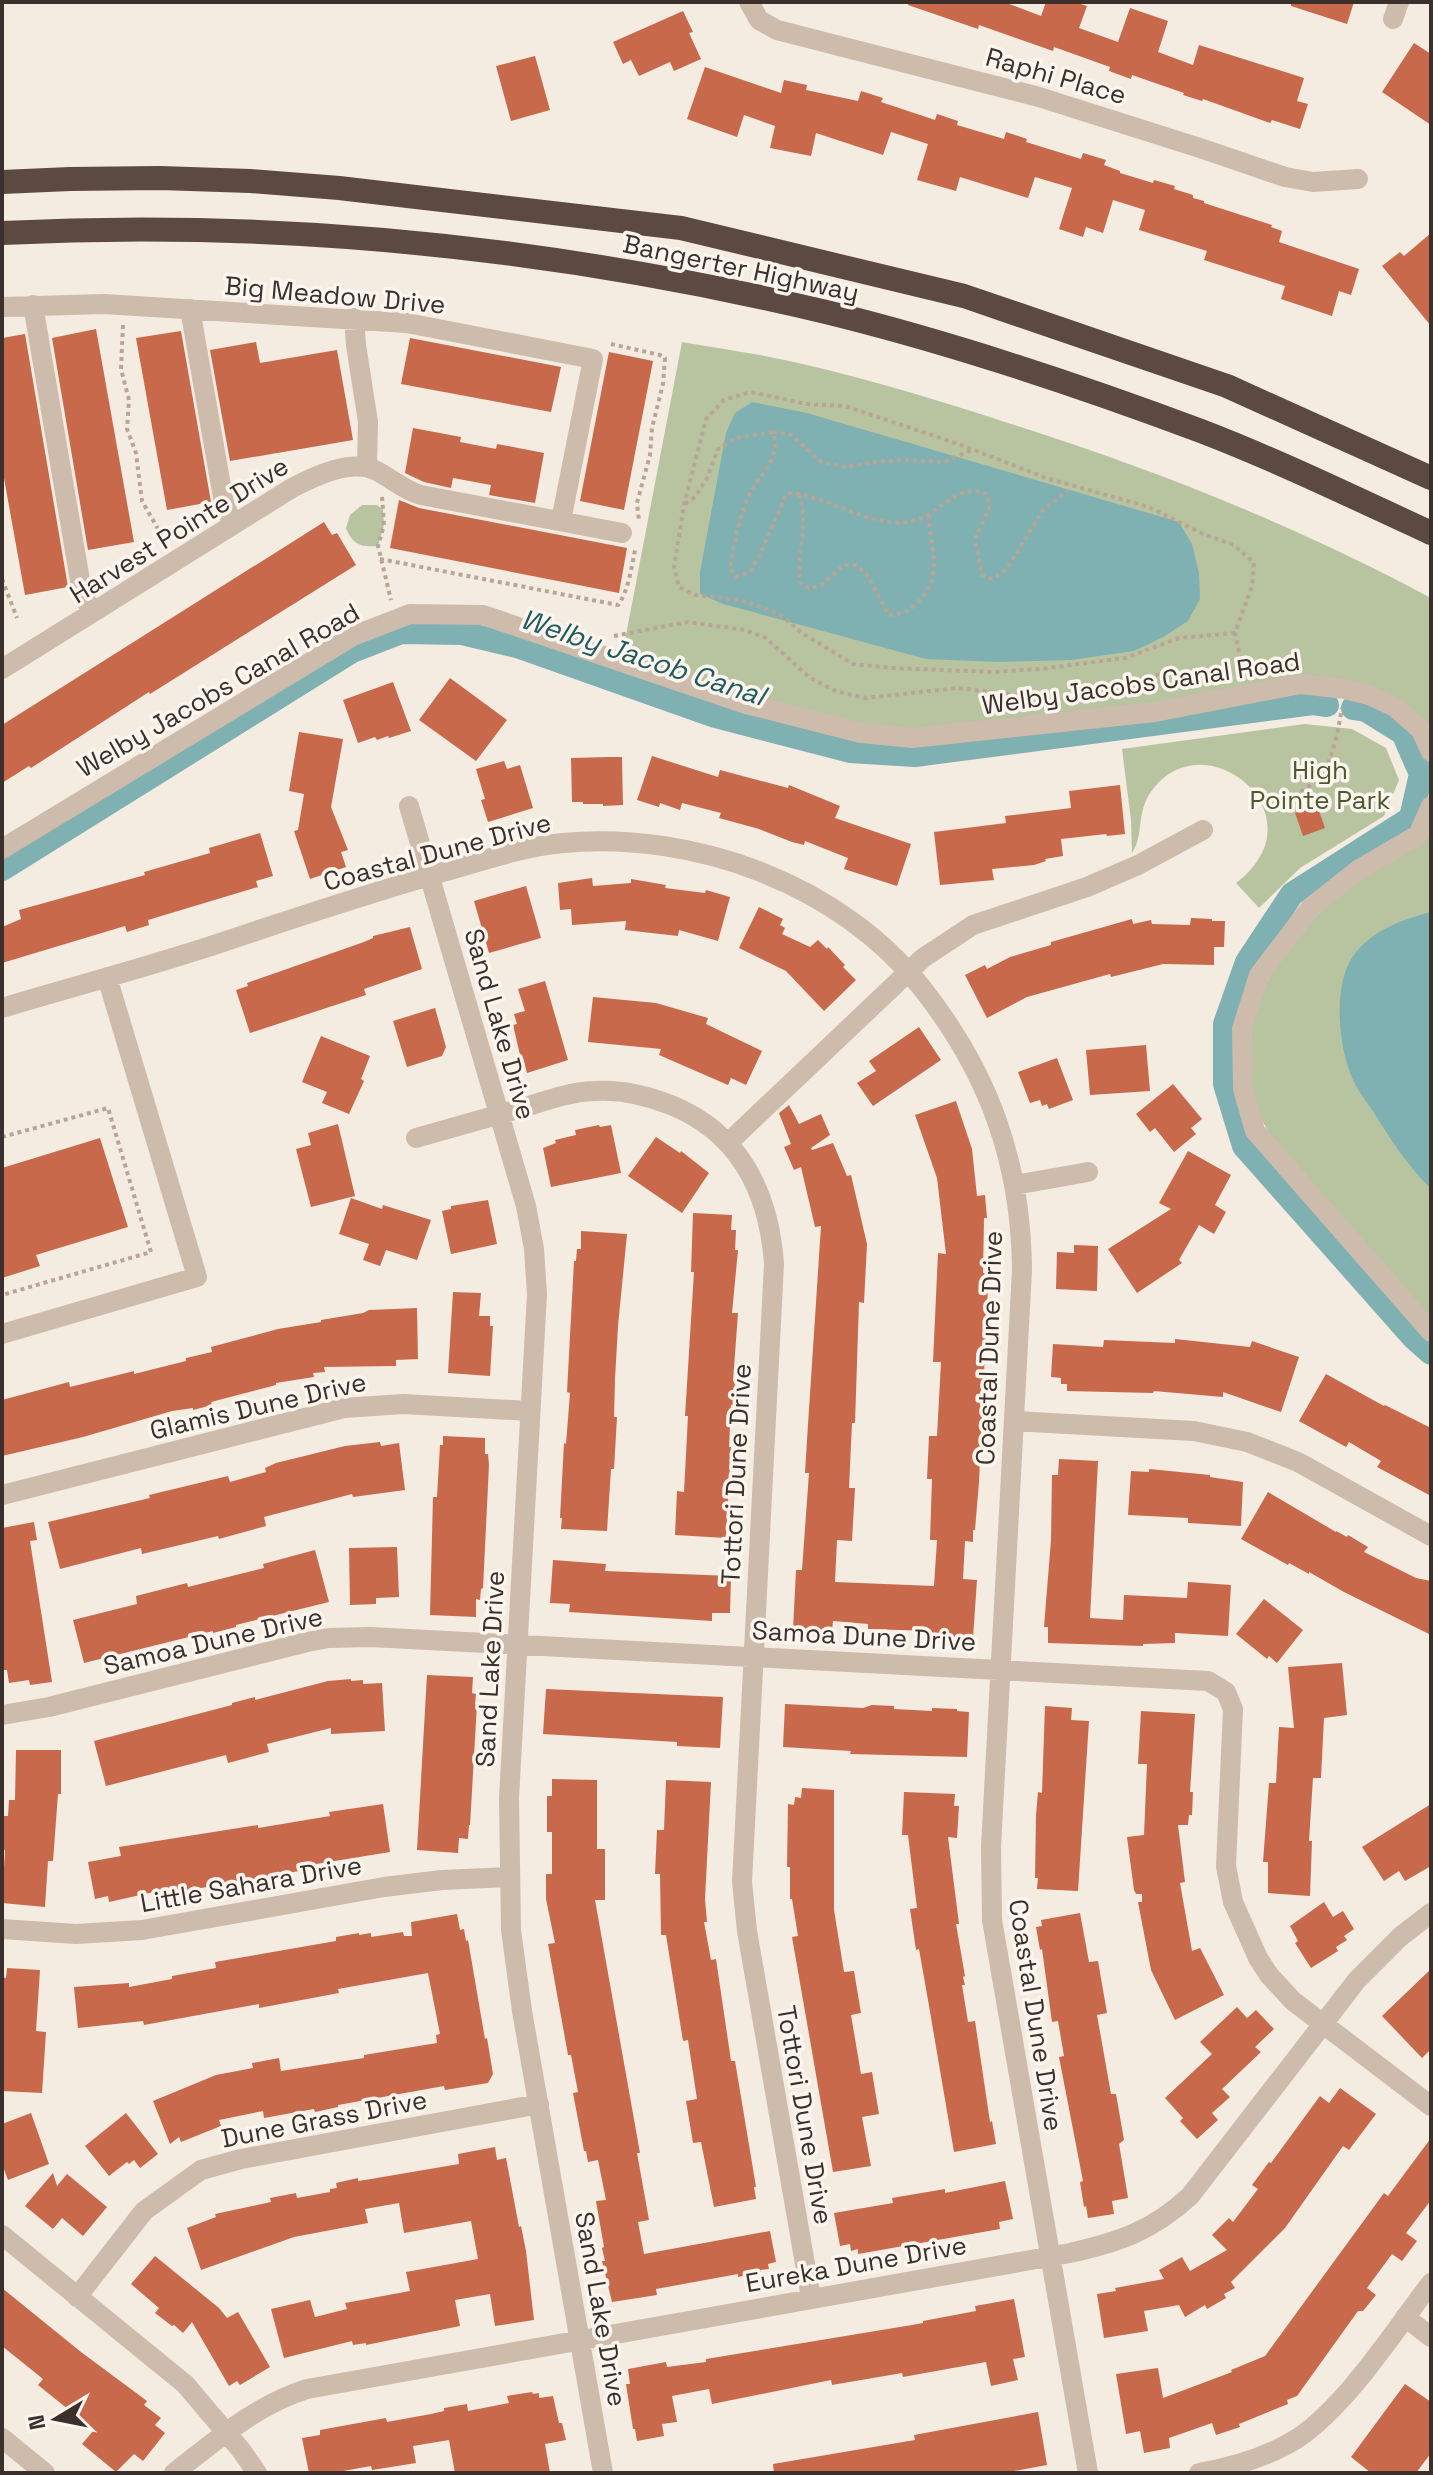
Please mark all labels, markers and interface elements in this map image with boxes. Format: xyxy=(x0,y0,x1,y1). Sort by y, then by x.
street label: Raphi Place xyxy=(982,40,1130,112)
street label: Bangerter Highway xyxy=(620,226,862,310)
street label: Big Meadow Drive xyxy=(223,268,447,322)
street label: Harvest Pointe Drive xyxy=(63,449,295,611)
street label: Welby Jacobs Canal Road xyxy=(70,595,366,785)
water label: Welby Jacob Canal xyxy=(516,600,773,714)
street label: Welby Jacobs Canal Road xyxy=(980,644,1302,722)
park label: High Pointe Park xyxy=(1250,753,1390,817)
street label: Coastal Dune Drive xyxy=(319,805,555,899)
street label: Sand Lake Drive xyxy=(456,925,544,1123)
street label: Coastal Dune Drive xyxy=(968,1230,1010,1466)
street label: Tottori Dune Drive xyxy=(713,1363,759,1585)
street label: Glamis Dune Drive xyxy=(146,1365,370,1447)
street label: Sand Lake Drive xyxy=(468,1570,512,1768)
street label: Samoa Dune Drive xyxy=(100,1599,326,1683)
street label: Samoa Dune Drive xyxy=(751,1613,977,1659)
street label: Little Sahara Drive xyxy=(138,1848,364,1920)
street label: Coastal Dune Drive xyxy=(1001,1897,1071,2133)
street label: Tottori Dune Drive xyxy=(769,2003,841,2227)
street label: Dune Grass Drive xyxy=(218,2082,430,2156)
street label: Sand Lake Drive xyxy=(567,2209,635,2409)
street label: Eureka Dune Drive xyxy=(743,2228,969,2300)
north arrow xyxy=(16,2379,96,2459)
text: N xyxy=(21,2413,51,2432)

